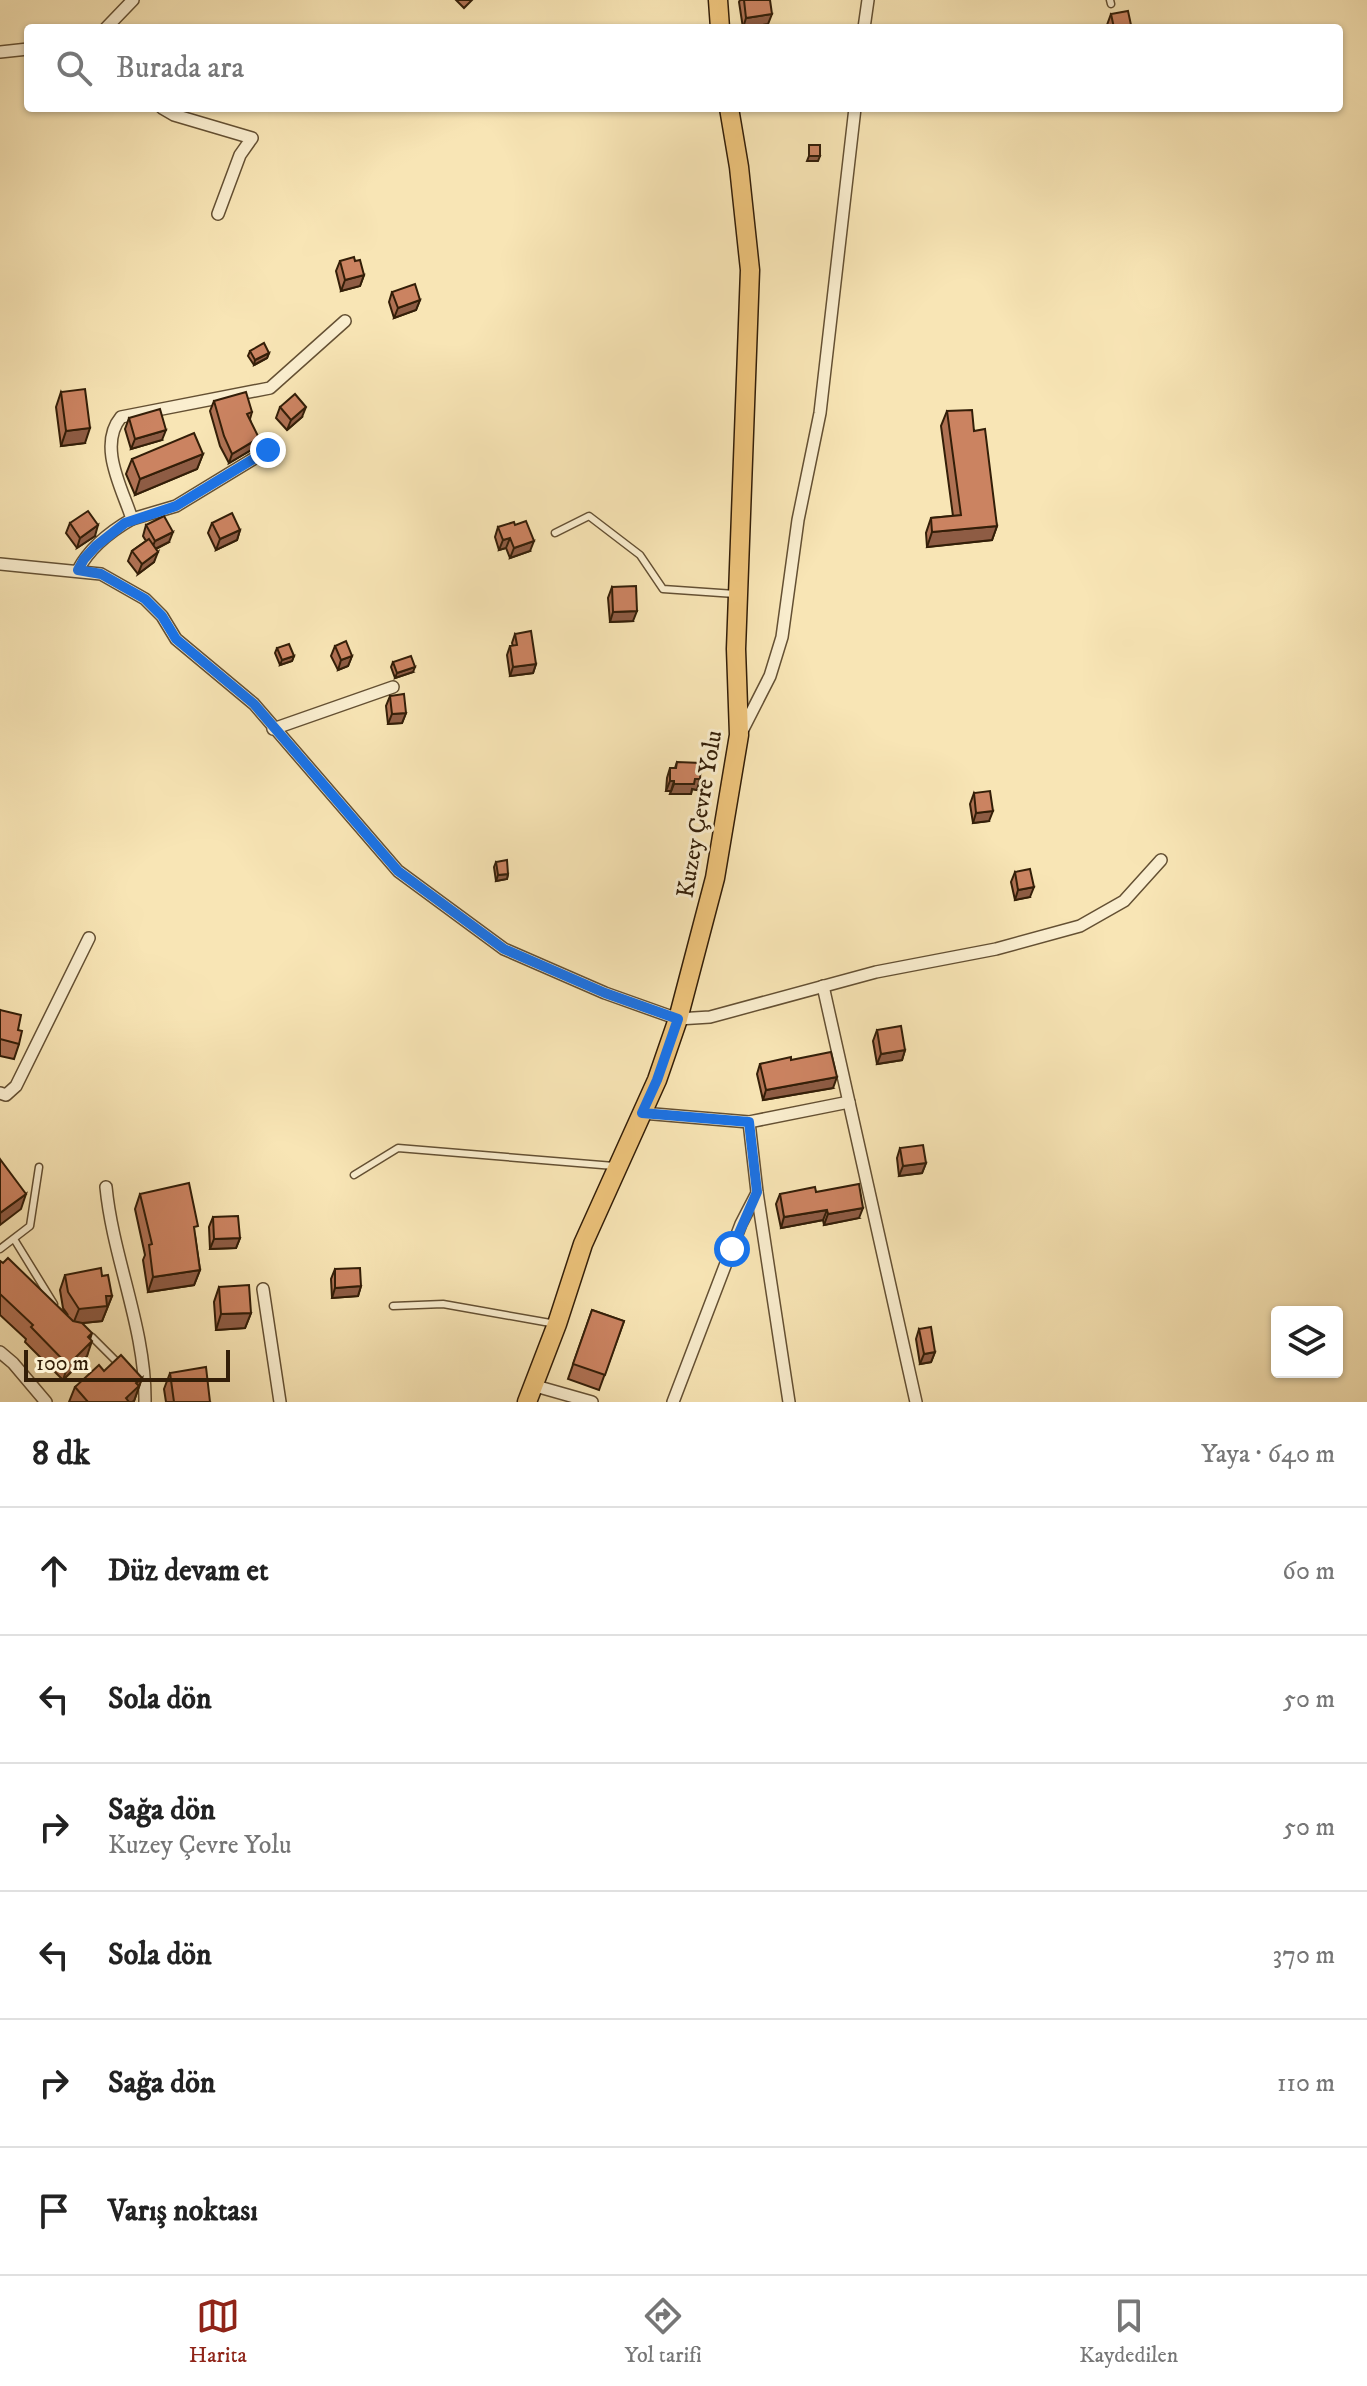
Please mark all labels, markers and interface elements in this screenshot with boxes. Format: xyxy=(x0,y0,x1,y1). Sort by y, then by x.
search box xyxy=(24,24,1343,112)
icon: search xyxy=(52,46,96,90)
text: Burada ara xyxy=(116,50,244,87)
route end xyxy=(250,432,286,468)
street label: Kuzey Çevre Yolu xyxy=(670,728,729,900)
route start xyxy=(714,1231,750,1267)
map controls xyxy=(1271,1306,1343,1378)
button: layers xyxy=(1271,1306,1343,1378)
scale bar xyxy=(24,1346,230,1382)
text: 100 m xyxy=(36,1350,89,1377)
text: 8 dk xyxy=(32,1433,90,1475)
text: Yaya · 640 m xyxy=(1201,1438,1335,1471)
icon: ahead xyxy=(32,1549,76,1593)
text: Düz devam et xyxy=(108,1553,269,1590)
text: 60 m xyxy=(1282,1555,1335,1588)
icon: left xyxy=(32,1677,76,1721)
text: Sola dön xyxy=(108,1681,212,1718)
text: 50 m xyxy=(1283,1683,1335,1716)
text: Sağa dön xyxy=(108,1792,216,1829)
icon: right xyxy=(32,1805,76,1849)
text: 50 m xyxy=(1283,1811,1335,1844)
text: Kuzey Çevre Yolu xyxy=(108,1829,292,1862)
icon: left xyxy=(32,1933,76,1977)
text: Sola dön xyxy=(108,1937,212,1974)
text: 370 m xyxy=(1273,1939,1335,1972)
icon: right xyxy=(32,2061,76,2105)
text: Sağa dön xyxy=(108,2065,216,2102)
text: 110 m xyxy=(1277,2067,1335,2100)
icon: arrive xyxy=(32,2189,76,2233)
text: Varış noktası xyxy=(108,2193,258,2230)
tab: Harita xyxy=(189,2294,247,2369)
tab: Yol tarifi xyxy=(624,2294,702,2369)
tab: Kaydedilen xyxy=(1079,2294,1178,2369)

